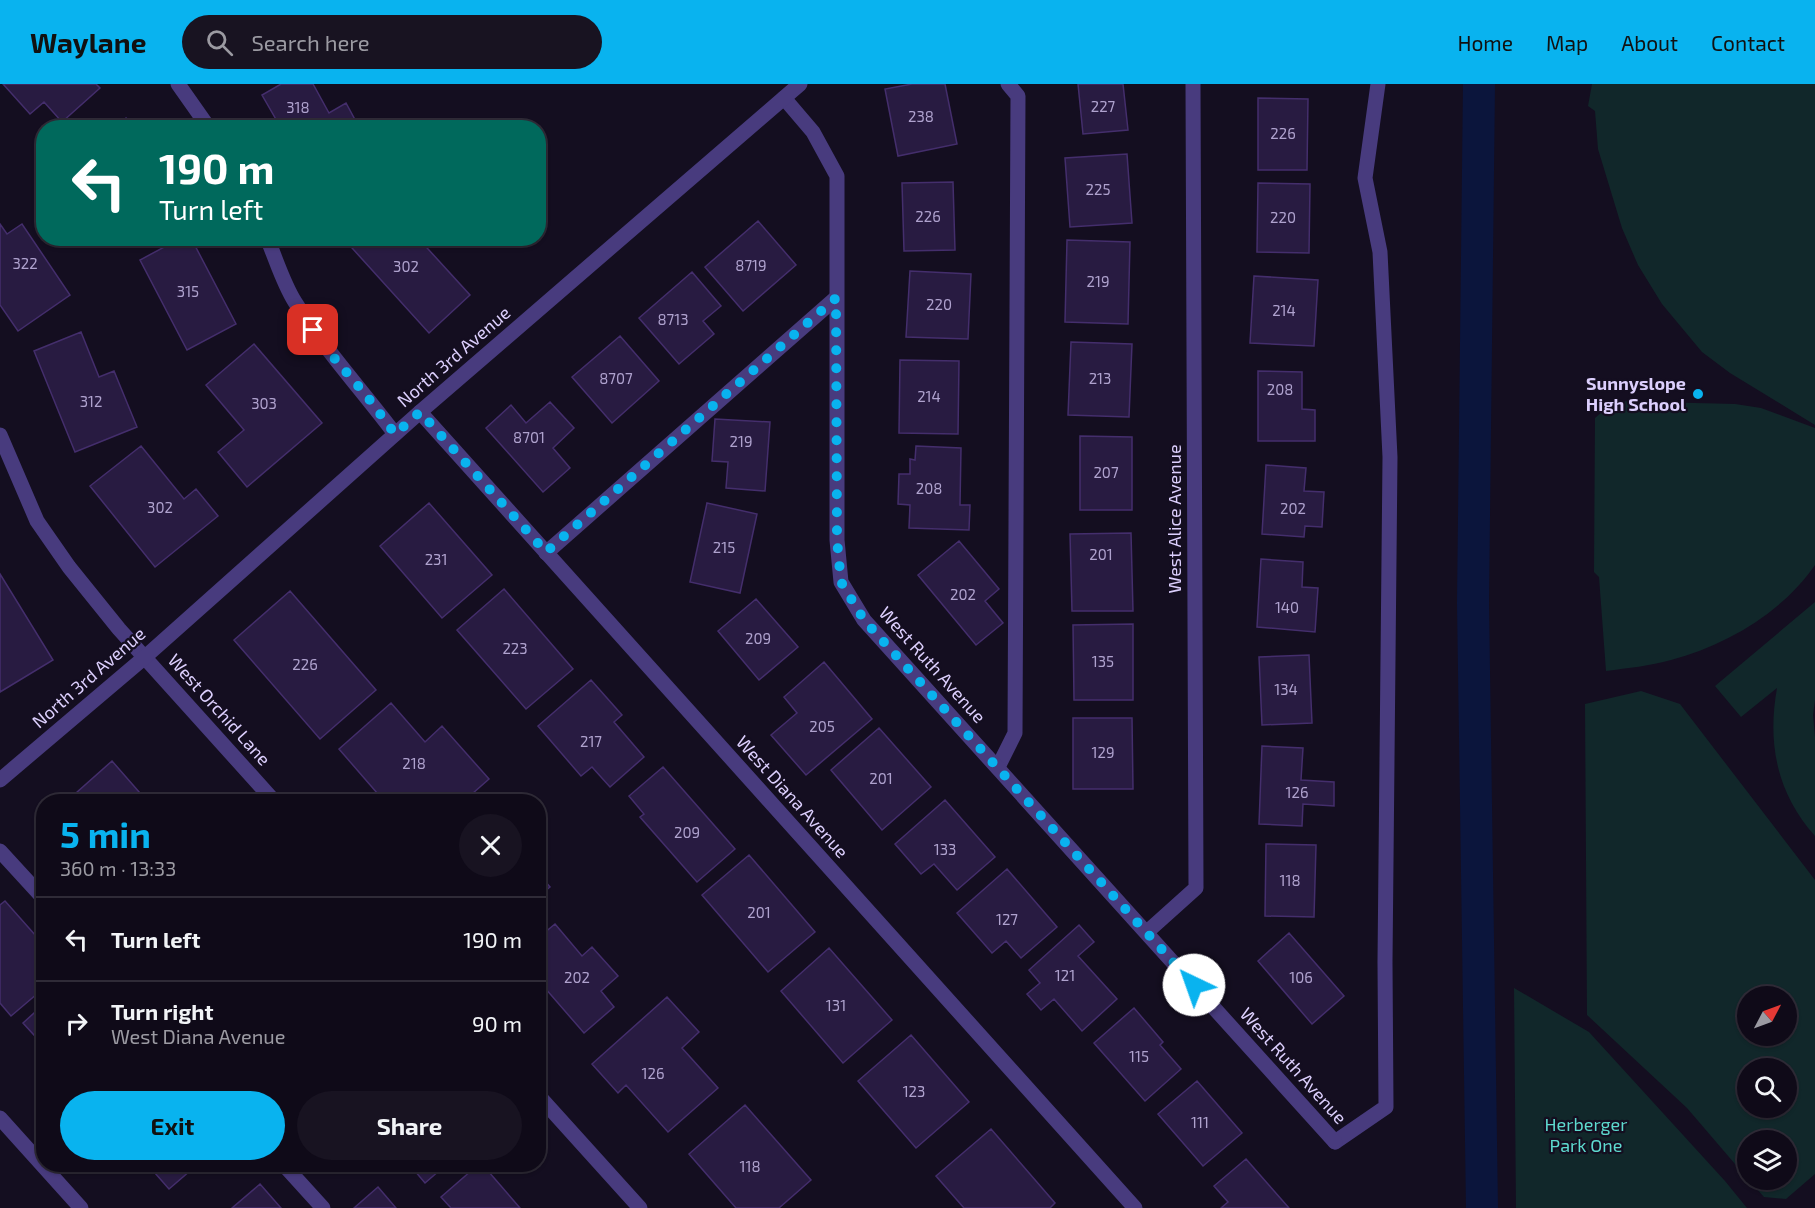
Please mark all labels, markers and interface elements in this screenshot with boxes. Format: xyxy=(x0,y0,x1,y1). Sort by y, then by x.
search box xyxy=(182,15,602,69)
text: Waylane xyxy=(30,25,146,59)
icon: search xyxy=(203,26,236,59)
text: Search here xyxy=(251,29,370,55)
text: Home xyxy=(1457,30,1513,55)
text: Map xyxy=(1546,30,1588,55)
text: About xyxy=(1621,30,1678,55)
text: Contact xyxy=(1711,30,1785,55)
house number: 227 xyxy=(1091,97,1116,115)
house number: 318 xyxy=(286,98,310,116)
house number: 238 xyxy=(908,107,934,125)
house number: 226 xyxy=(1270,124,1296,142)
text: 190 m xyxy=(159,142,275,192)
icon: left xyxy=(60,144,138,222)
house number: 225 xyxy=(1086,180,1110,198)
text: Turn left xyxy=(159,193,263,225)
house number: 226 xyxy=(915,207,941,225)
house number: 220 xyxy=(1270,208,1296,226)
house number: 322 xyxy=(12,254,38,272)
house number: 8719 xyxy=(735,256,767,274)
house number: 302 xyxy=(393,257,419,275)
house number: 219 xyxy=(1087,272,1109,290)
house number: 315 xyxy=(177,282,199,300)
house number: 220 xyxy=(926,295,952,313)
street label: North 3rd Avenue xyxy=(392,301,514,411)
house number: 214 xyxy=(1272,301,1296,319)
pin xyxy=(287,304,338,355)
house number: 8713 xyxy=(657,310,689,328)
icon: arrive xyxy=(296,313,329,346)
house number: 8707 xyxy=(599,369,633,387)
house number: 213 xyxy=(1089,369,1111,387)
place label: Sunnyslope High School xyxy=(1586,372,1686,415)
house number: 208 xyxy=(1267,380,1293,398)
house number: 214 xyxy=(917,387,941,405)
marker: Sunnyslope High School xyxy=(1691,387,1705,401)
house number: 312 xyxy=(80,392,102,410)
house number: 303 xyxy=(251,394,277,412)
house number: 8701 xyxy=(513,428,545,446)
house number: 219 xyxy=(730,432,752,450)
street label: West Alice Avenue xyxy=(1163,444,1185,594)
house number: 207 xyxy=(1093,463,1119,481)
house number: 208 xyxy=(916,479,942,497)
house number: 302 xyxy=(147,498,173,516)
house number: 202 xyxy=(1280,499,1306,517)
house number: 215 xyxy=(713,538,735,556)
house number: 201 xyxy=(1089,545,1113,563)
house number: 231 xyxy=(425,550,447,568)
house number: 202 xyxy=(950,585,976,603)
house number: 140 xyxy=(1275,598,1299,616)
street label: West Ruth Avenue xyxy=(875,602,991,727)
street label: North 3rd Avenue xyxy=(27,622,149,732)
house number: 209 xyxy=(745,629,771,647)
house number: 223 xyxy=(502,639,528,657)
street label: West Orchid Lane xyxy=(164,649,276,770)
house number: 135 xyxy=(1092,652,1114,670)
house number: 226 xyxy=(292,655,318,673)
house number: 134 xyxy=(1274,680,1298,698)
house number: 205 xyxy=(809,717,835,735)
street label: West Diana Avenue xyxy=(732,731,853,862)
house number: 217 xyxy=(580,732,602,750)
house number: 129 xyxy=(1092,743,1114,761)
house number: 218 xyxy=(402,754,426,772)
house number: 201 xyxy=(869,769,893,787)
house number: 126 xyxy=(1286,783,1308,801)
text: 5 min xyxy=(60,812,151,855)
button: close xyxy=(459,814,522,877)
house number: 209 xyxy=(674,823,700,841)
house number: 133 xyxy=(934,840,956,858)
text: 360 m · 13:33 xyxy=(60,856,176,880)
house number: 118 xyxy=(1279,871,1301,889)
house number: 201 xyxy=(747,903,771,921)
house number: 127 xyxy=(996,910,1018,928)
icon: left xyxy=(60,923,93,956)
text: Turn left xyxy=(111,926,200,952)
text: 190 m xyxy=(463,926,522,952)
position arrow xyxy=(1162,953,1226,1017)
house number: 121 xyxy=(1055,966,1075,984)
house number: 202 xyxy=(564,968,590,986)
house number: 106 xyxy=(1289,968,1313,986)
north arrow xyxy=(1737,986,1797,1046)
map controls xyxy=(1737,986,1797,1190)
house number: 131 xyxy=(826,996,846,1014)
text: Turn right xyxy=(111,998,213,1024)
street label: West Ruth Avenue xyxy=(1236,1003,1352,1128)
icon: right xyxy=(60,1007,93,1040)
text: 90 m xyxy=(472,1010,522,1036)
text: West Diana Avenue xyxy=(111,1024,285,1048)
house number: 115 xyxy=(1129,1047,1149,1065)
button: search xyxy=(1737,1058,1797,1118)
house number: 126 xyxy=(642,1064,664,1082)
house number: 123 xyxy=(903,1082,925,1100)
button: Exit xyxy=(60,1091,285,1160)
button: Share xyxy=(297,1091,522,1160)
house number: 111 xyxy=(1191,1113,1209,1131)
park label: Herberger Park One xyxy=(1545,1113,1627,1156)
button: layers xyxy=(1737,1130,1797,1190)
house number: 118 xyxy=(739,1157,761,1175)

